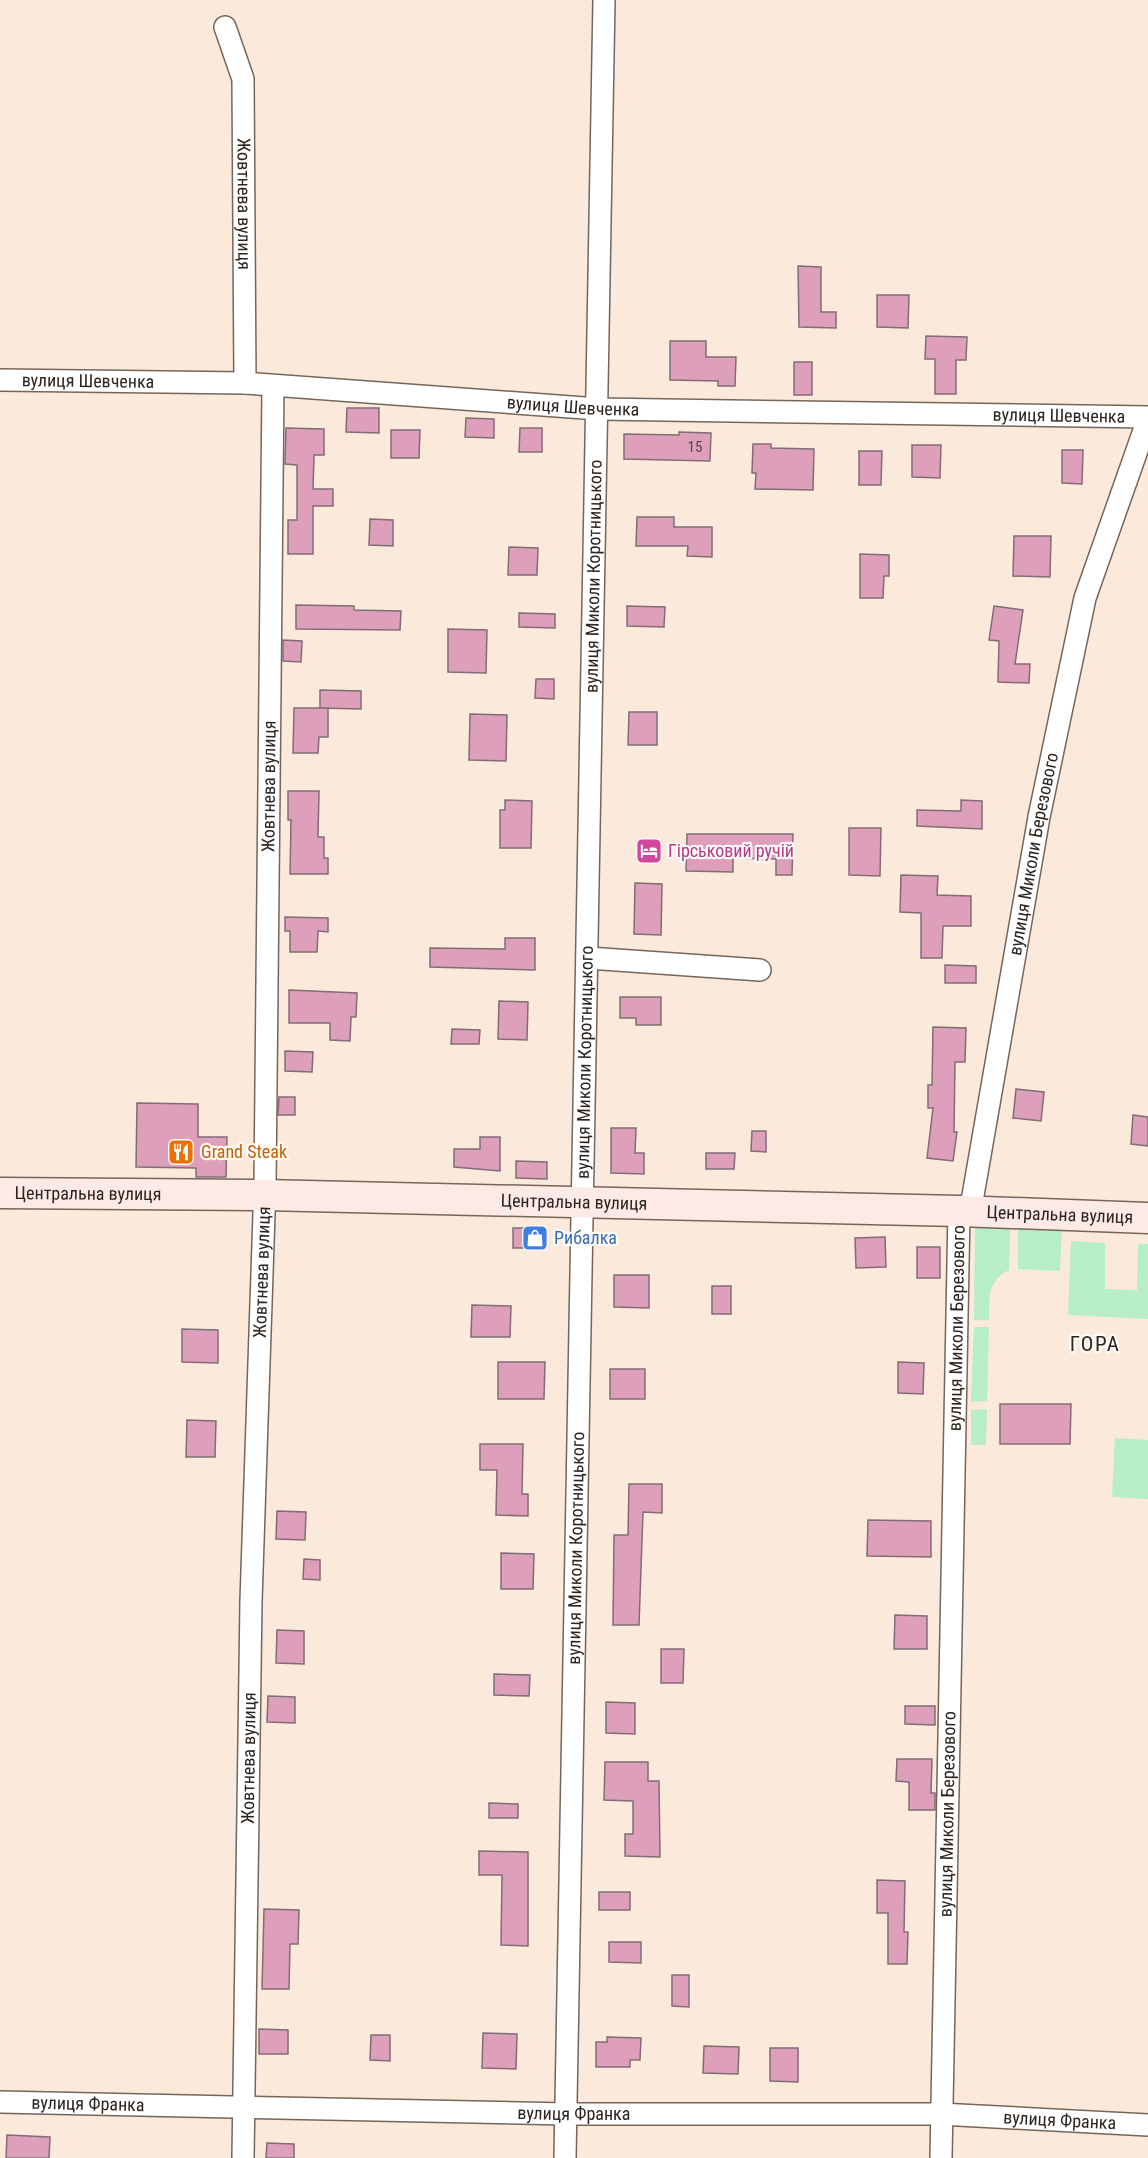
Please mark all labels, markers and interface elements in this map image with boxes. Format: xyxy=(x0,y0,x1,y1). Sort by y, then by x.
street label: Жовтнева вулиця xyxy=(233,138,255,270)
street label: вулиця Шевченка xyxy=(22,369,154,392)
street label: вулиця Шевченка xyxy=(506,391,639,420)
street label: вулиця Шевченка xyxy=(993,404,1125,427)
house number: 15 xyxy=(688,438,702,456)
street label: вулиця Миколи Коротницького xyxy=(580,459,606,693)
street label: Жовтнева вулиця xyxy=(257,720,280,852)
street label: вулиця Миколи Березового xyxy=(1004,751,1062,957)
hotel icon: Гірськовий ручій xyxy=(634,836,664,866)
place label: Гірськовий ручій xyxy=(668,840,794,861)
street label: вулиця Миколи Коротницького xyxy=(572,945,597,1179)
restaurant icon: Grand Steak xyxy=(166,1137,196,1167)
place label: Grand Steak xyxy=(201,1141,287,1162)
street label: Центральна вулиця xyxy=(15,1182,161,1204)
street label: Центральна вулиця xyxy=(500,1189,648,1214)
street label: Центральна вулиця xyxy=(986,1201,1133,1227)
street label: Жовтнева вулиця xyxy=(249,1206,274,1338)
shop icon: Рибалка xyxy=(520,1223,550,1253)
street label: вулиця Миколи Березового xyxy=(944,1225,969,1431)
place label: Рибалка xyxy=(554,1227,617,1248)
district label: ГОРА xyxy=(1070,1332,1120,1356)
street label: вулиця Миколи Коротницького xyxy=(563,1431,588,1665)
street label: Жовтнева вулиця xyxy=(237,1692,260,1824)
street label: вулиця Миколи Березового xyxy=(935,1711,959,1917)
street label: вулиця Франка xyxy=(31,2092,145,2115)
street label: вулиця Франка xyxy=(517,2102,630,2124)
street label: вулиця Франка xyxy=(1003,2106,1117,2133)

